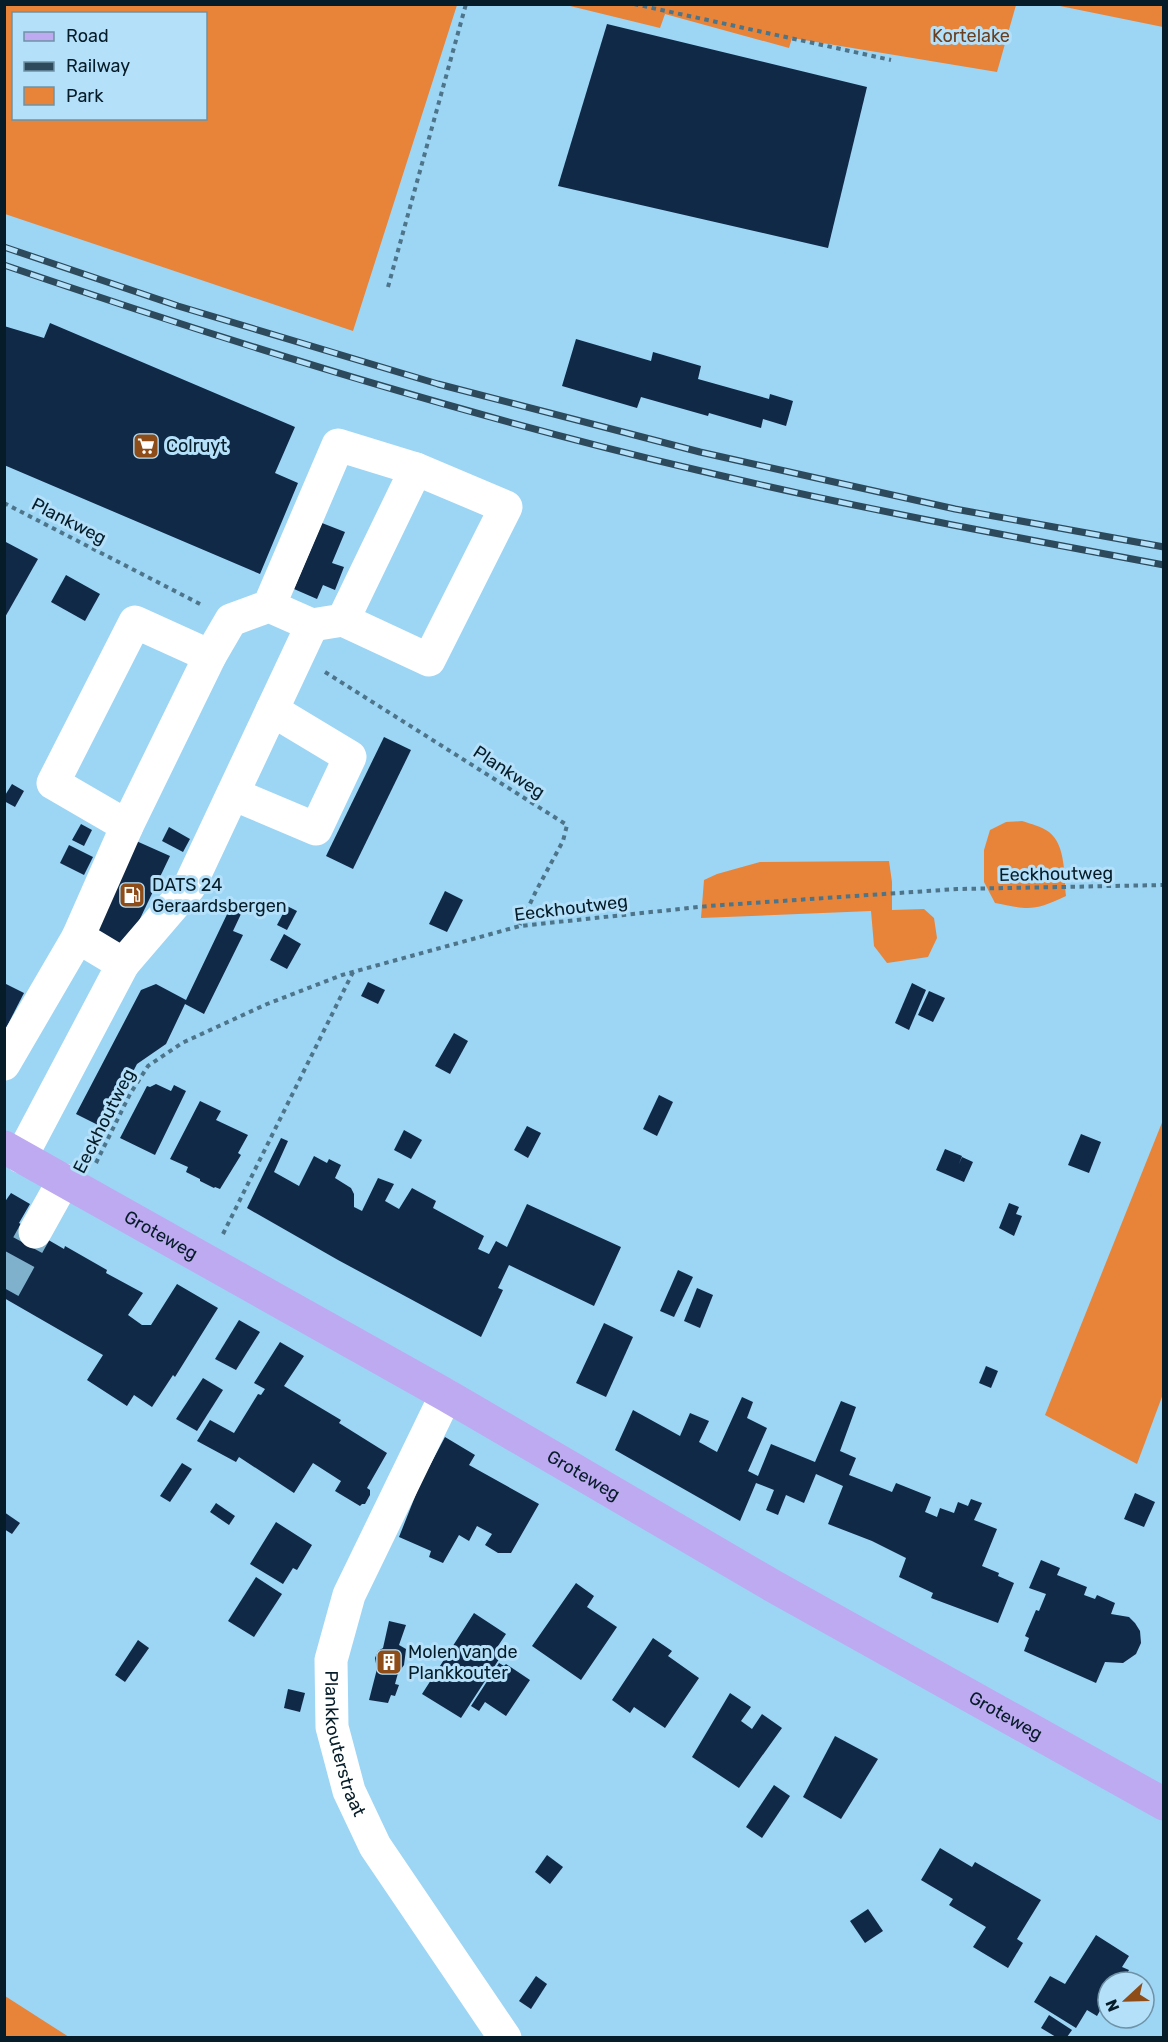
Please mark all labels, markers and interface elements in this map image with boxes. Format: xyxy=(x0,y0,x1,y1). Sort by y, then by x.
legend xyxy=(12,12,207,120)
text: Road xyxy=(66,25,109,47)
park label: Kortelake xyxy=(932,25,1010,47)
text: Railway xyxy=(66,55,130,77)
text: Park xyxy=(66,85,104,107)
supermarket icon: Colruyt xyxy=(131,431,161,461)
place label: Colruyt xyxy=(166,435,227,457)
street label: Plankweg xyxy=(28,493,110,549)
street label: Plankweg xyxy=(469,741,549,803)
street label: Eeckhoutweg xyxy=(999,862,1113,886)
place label: DATS 24 Geraardsbergen xyxy=(152,874,287,917)
fuel station icon: DATS 24 Geraardsbergen xyxy=(117,880,147,910)
street label: Eeckhoutweg xyxy=(513,890,629,926)
street label: Eeckhoutweg xyxy=(68,1065,140,1177)
street label: Groteweg xyxy=(120,1206,202,1265)
street label: Groteweg xyxy=(543,1445,624,1505)
place label: Molen van de Plankkouter xyxy=(408,1641,518,1684)
building icon: Molen van de Plankkouter xyxy=(374,1647,404,1677)
street label: Plankkouterstraat xyxy=(320,1670,370,1820)
street label: Groteweg xyxy=(965,1686,1047,1745)
north arrow xyxy=(1096,1970,1156,2030)
text: N xyxy=(1102,1997,1124,2014)

